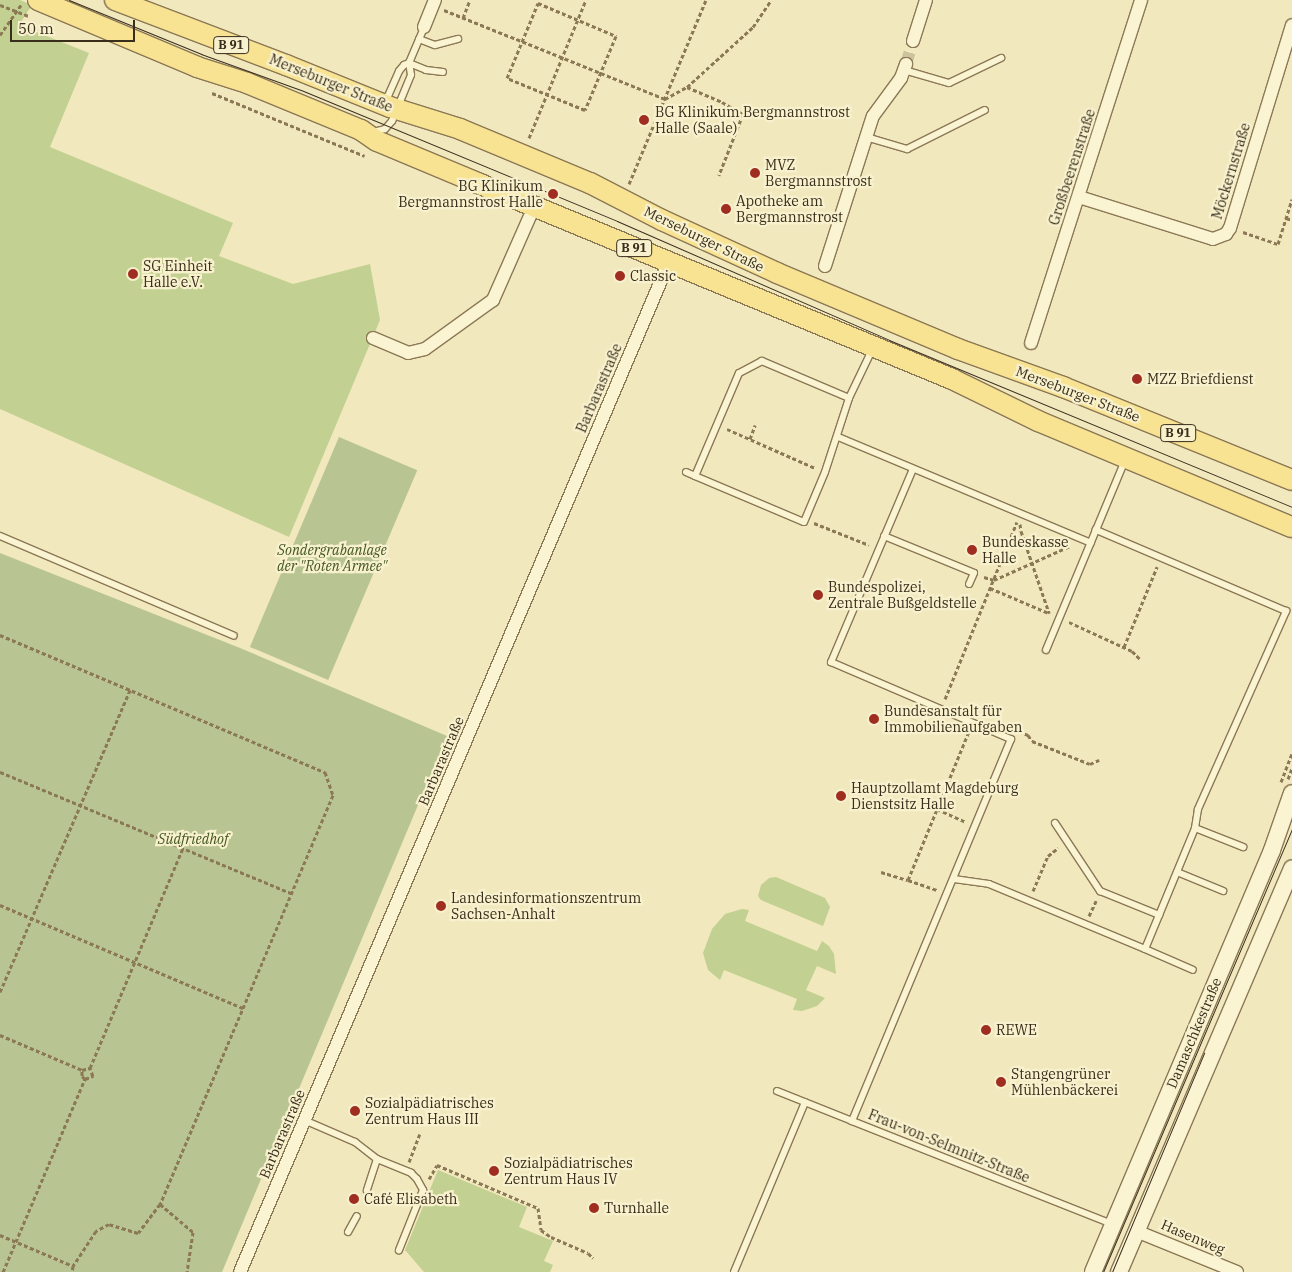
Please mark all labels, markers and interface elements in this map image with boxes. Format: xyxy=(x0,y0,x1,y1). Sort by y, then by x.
scale bar xyxy=(12,10,138,42)
text: 50 m xyxy=(18,19,54,38)
road number: B 91 xyxy=(212,36,250,54)
street label: Merseburger Straße xyxy=(267,51,395,115)
place label: BG Klinikum Bergmannstrost Halle (Saale) xyxy=(655,104,850,136)
street label: Großbeerenstraße xyxy=(1045,107,1099,227)
marker: BG Klinikum Bergmannstrost Halle (Saale) xyxy=(637,113,651,127)
street label: Möckernstraße xyxy=(1208,121,1254,221)
place label: MVZ Bergmannstrost xyxy=(765,157,872,190)
marker: MVZ Bergmannstrost xyxy=(749,167,761,179)
place label: BG Klinikum Bergmannstrost Halle xyxy=(398,178,543,210)
marker: BG Klinikum Bergmannstrost Halle xyxy=(547,188,559,200)
place label: Apotheke am Bergmannstrost xyxy=(736,193,843,226)
street label: Merseburger Straße xyxy=(641,203,767,275)
marker: Apotheke am Bergmannstrost xyxy=(720,203,732,215)
road number: B 91 xyxy=(615,238,653,258)
place label: SG Einheit Halle e.V. xyxy=(143,258,212,290)
marker: SG Einheit Halle e.V. xyxy=(127,268,139,280)
place label: Classic xyxy=(630,268,676,284)
marker: Classic xyxy=(614,270,626,282)
street label: Barbarastraße xyxy=(573,341,625,435)
street label: Merseburger Straße xyxy=(1014,363,1142,425)
place label: MZZ Briefdienst xyxy=(1147,371,1253,387)
marker: MZZ Briefdienst xyxy=(1131,373,1143,385)
road number: B 91 xyxy=(1159,423,1197,442)
place label: Bundeskasse Halle xyxy=(982,534,1069,566)
park label: Sondergrabanlage der "Roten Armee" xyxy=(277,542,387,574)
marker: Bundeskasse Halle xyxy=(966,544,978,556)
place label: Bundespolizei, Zentrale Bußgeldstelle xyxy=(828,579,977,612)
marker: Bundespolizei, Zentrale Bußgeldstelle xyxy=(812,589,824,601)
place label: Bundesanstalt für Immobilienaufgaben xyxy=(884,703,1022,736)
marker: Bundesanstalt für Immobilienaufgaben xyxy=(868,713,880,725)
street label: Barbarastraße xyxy=(415,714,467,808)
place label: Hauptzollamt Magdeburg Dienstsitz Halle xyxy=(851,780,1018,812)
marker: Hauptzollamt Magdeburg Dienstsitz Halle xyxy=(835,790,847,802)
park label: Südfriedhof xyxy=(158,831,228,847)
place label: Landesinformationszentrum Sachsen-Anhalt xyxy=(451,890,641,922)
marker: Landesinformationszentrum Sachsen-Anhalt xyxy=(435,900,447,912)
street label: Damaschkestraße xyxy=(1163,975,1225,1091)
place label: REWE xyxy=(996,1022,1037,1038)
marker: REWE xyxy=(980,1024,992,1036)
place label: Stangengrüner Mühlenbäckerei xyxy=(1011,1066,1118,1098)
marker: Stangengrüner Mühlenbäckerei xyxy=(995,1076,1007,1088)
street label: Barbarastraße xyxy=(256,1087,308,1181)
place label: Sozialpädiatrisches Zentrum Haus III xyxy=(365,1095,494,1128)
marker: Sozialpädiatrisches Zentrum Haus III xyxy=(349,1105,361,1117)
street label: Frau-von-Selmnitz-Straße xyxy=(866,1106,1032,1186)
place label: Sozialpädiatrisches Zentrum Haus IV xyxy=(504,1155,633,1188)
marker: Sozialpädiatrisches Zentrum Haus IV xyxy=(488,1165,500,1177)
place label: Café Elisabeth xyxy=(364,1191,458,1207)
marker: Café Elisabeth xyxy=(348,1193,360,1205)
place label: Turnhalle xyxy=(604,1200,669,1216)
marker: Turnhalle xyxy=(588,1202,600,1214)
street label: Hasenweg xyxy=(1159,1216,1227,1258)

